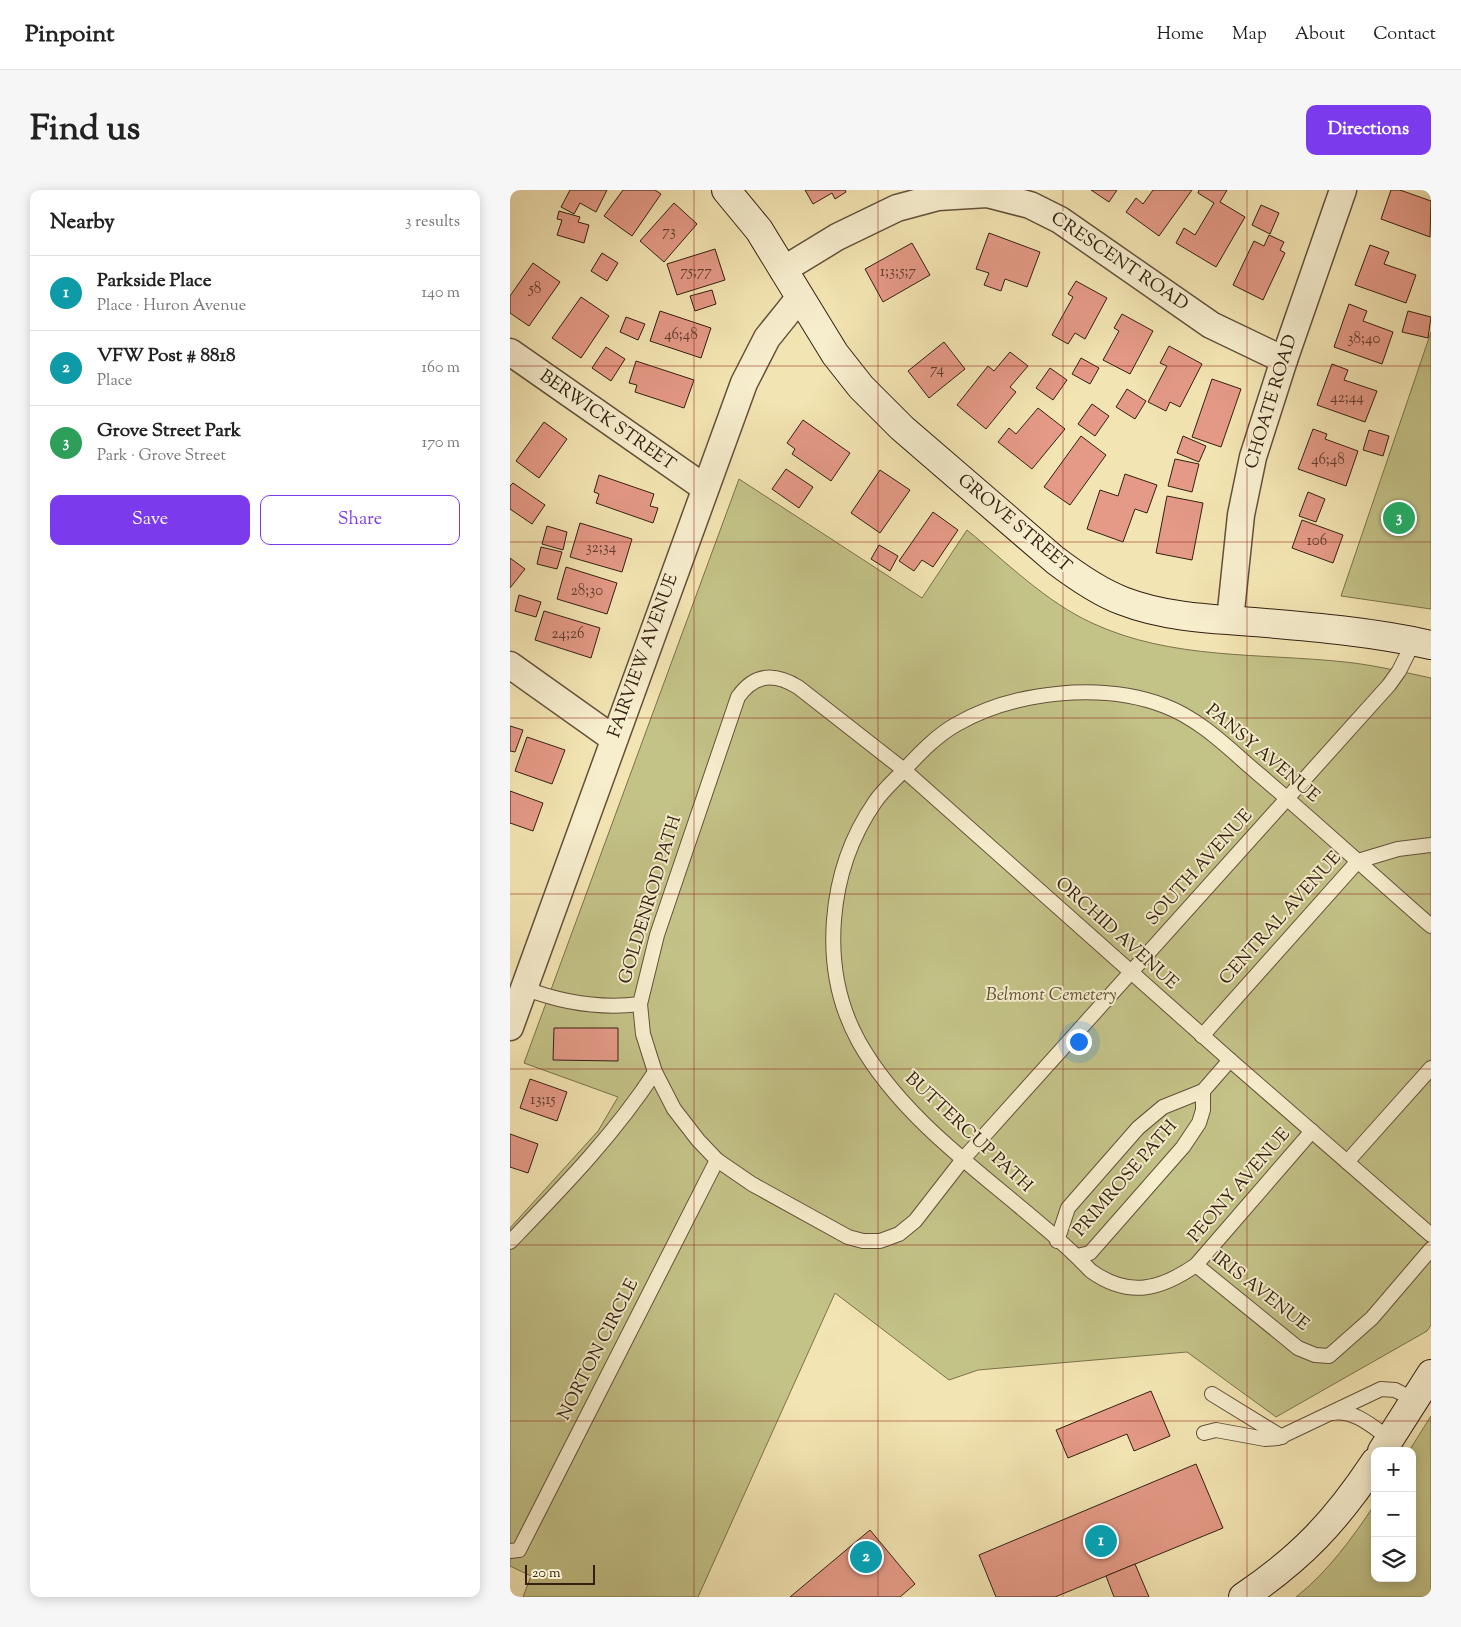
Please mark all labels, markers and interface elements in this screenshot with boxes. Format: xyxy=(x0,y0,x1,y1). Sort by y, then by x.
text: Pinpoint xyxy=(25,18,114,52)
text: Home xyxy=(1157,22,1204,48)
text: Map xyxy=(1232,22,1267,48)
text: About xyxy=(1295,22,1345,48)
text: Contact xyxy=(1373,22,1436,48)
text: Find us xyxy=(30,105,140,156)
button: Directions xyxy=(1306,105,1431,155)
street label: CRESCENT ROAD xyxy=(1045,206,1193,318)
text: Nearby xyxy=(50,208,115,238)
text: 3 results xyxy=(405,211,460,234)
house number: 73 xyxy=(662,222,676,243)
house number: 75;77 xyxy=(680,262,712,283)
house number: 1;3;5;7 xyxy=(880,262,916,283)
text: Parkside Place xyxy=(97,268,212,295)
house number: 58 xyxy=(528,279,541,300)
text: 1 xyxy=(63,282,69,305)
text: 140 m xyxy=(422,282,460,305)
text: Place · Huron Avenue xyxy=(97,295,246,318)
house number: 46;48 xyxy=(664,325,698,346)
house number: 38;40 xyxy=(1348,329,1380,350)
street label: CHOATE ROAD xyxy=(1239,332,1305,472)
text: VFW Post # 8818 xyxy=(97,343,235,370)
text: 2 xyxy=(62,357,70,380)
text: 160 m xyxy=(422,357,460,380)
house number: 74 xyxy=(930,360,944,381)
street label: BERWICK STREET xyxy=(534,364,681,478)
text: Place xyxy=(97,370,132,393)
house number: 42;44 xyxy=(1330,388,1364,409)
text: Grove Street Park xyxy=(97,418,241,445)
text: 3 xyxy=(63,432,69,455)
text: 170 m xyxy=(422,432,460,455)
text: Park · Grove Street xyxy=(97,445,226,468)
house number: 46;48 xyxy=(1311,450,1345,471)
street label: GROVE STREET xyxy=(951,468,1077,580)
button: Save xyxy=(50,495,250,545)
button: Share xyxy=(260,495,460,545)
pin: 3 xyxy=(1383,499,1415,537)
house number: 106 xyxy=(1307,531,1327,552)
house number: 32;34 xyxy=(586,538,617,559)
street label: FAIRVIEW AVENUE xyxy=(602,570,686,742)
house number: 28;30 xyxy=(571,581,603,602)
house number: 24;26 xyxy=(552,624,585,645)
street label: PANSY AVENUE xyxy=(1199,698,1325,810)
street label: SOUTH AVENUE xyxy=(1141,804,1260,932)
street label: GOLDENROD PATH xyxy=(613,813,689,987)
street label: CENTRAL AVENUE xyxy=(1214,846,1348,992)
street label: ORCHID AVENUE xyxy=(1049,872,1183,997)
park label: Belmont Cemetery xyxy=(986,983,1116,1009)
your location xyxy=(1066,1029,1092,1055)
street label: BUTTERCUP PATH xyxy=(898,1067,1038,1199)
house number: 13;15 xyxy=(530,1090,556,1111)
street label: PRIMROSE PATH xyxy=(1068,1115,1184,1243)
street label: PEONY AVENUE xyxy=(1183,1123,1297,1249)
street label: IRIS AVENUE xyxy=(1206,1246,1314,1338)
street label: NORTON CIRCLE xyxy=(552,1274,646,1425)
map controls xyxy=(1371,1447,1416,1582)
button: + xyxy=(1371,1447,1416,1492)
button: − xyxy=(1371,1492,1416,1537)
pin: 1 xyxy=(1085,1522,1117,1560)
button: layers xyxy=(1371,1537,1416,1582)
pin: 2 xyxy=(850,1538,882,1576)
scale bar xyxy=(525,1562,595,1585)
text: 20 m xyxy=(532,1564,561,1584)

